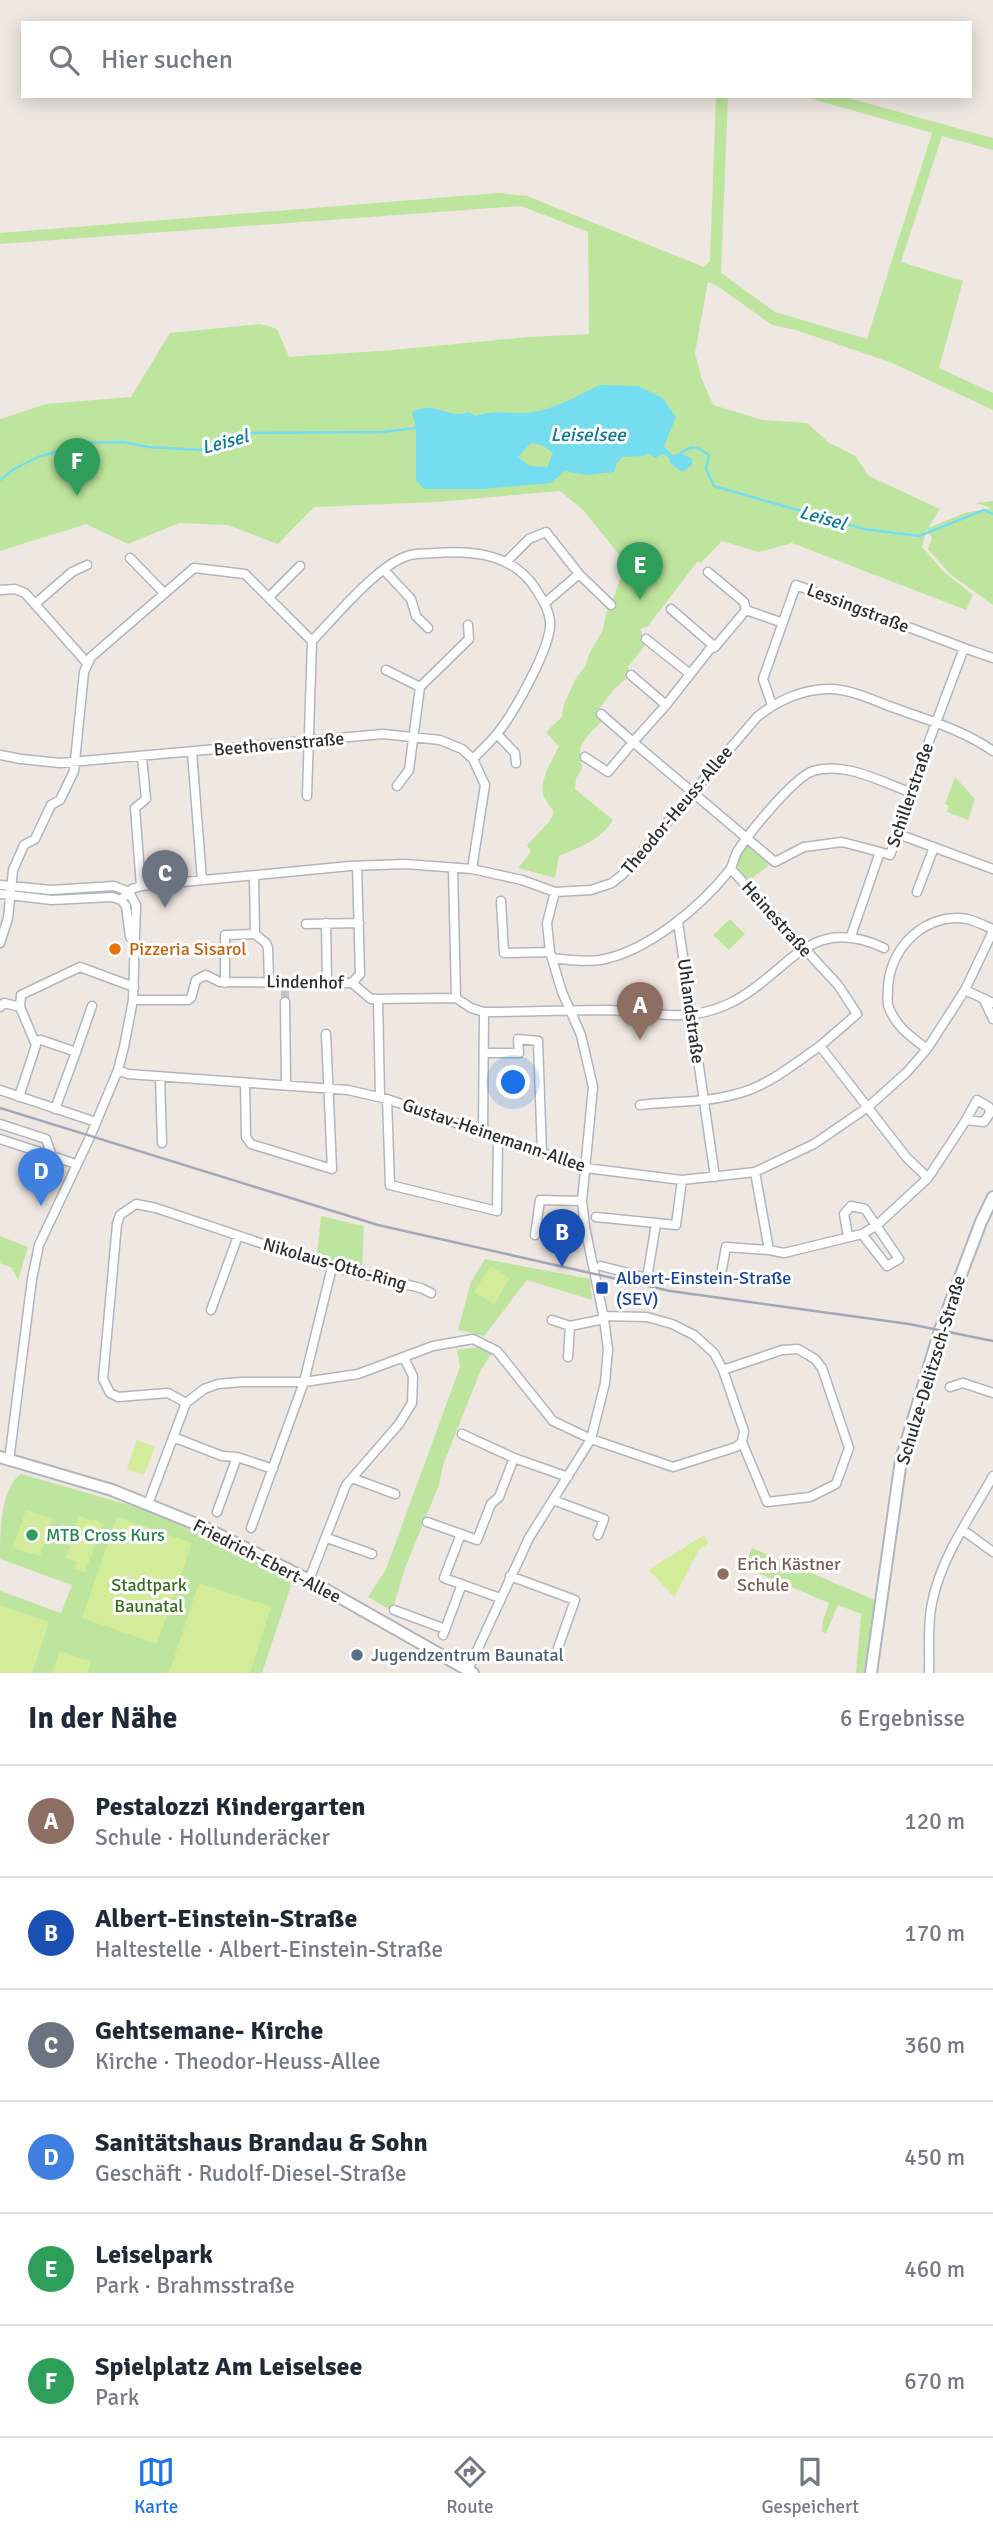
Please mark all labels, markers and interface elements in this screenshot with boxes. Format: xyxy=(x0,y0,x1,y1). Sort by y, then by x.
search box xyxy=(21,21,972,98)
icon: search xyxy=(45,41,83,79)
text: Hier suchen xyxy=(101,44,233,76)
water label: Leiselsee xyxy=(551,423,627,447)
water label: Leisel xyxy=(199,424,253,460)
pin: F xyxy=(54,438,100,496)
water label: Leisel xyxy=(797,500,850,536)
pin: E xyxy=(617,542,663,600)
street label: Lessingstraße xyxy=(804,578,912,638)
street label: Beethovenstraße xyxy=(213,727,345,761)
street label: Schillerstraße xyxy=(882,740,938,850)
street label: Theodor-Heuss-Allee xyxy=(617,741,737,879)
pin: C xyxy=(142,850,188,908)
street label: Heinestraße xyxy=(737,876,817,962)
place label: Pizzeria Sisarol xyxy=(129,938,247,960)
marker: Pizzeria Sisarol xyxy=(107,941,123,957)
street label: Uhlandstraße xyxy=(673,957,709,1065)
street label: Lindenhof xyxy=(266,970,345,994)
pin: A xyxy=(617,982,663,1040)
your location xyxy=(496,1065,530,1099)
street label: Gustav-Heinemann-Allee xyxy=(400,1093,588,1177)
pin: D xyxy=(18,1148,64,1206)
pin: B xyxy=(539,1209,585,1267)
street label: Nikolaus-Otto-Ring xyxy=(261,1233,409,1295)
place label: Albert-Einstein-Straße (SEV) xyxy=(616,1267,791,1310)
street label: Schulze-Delitzsch-Straße xyxy=(892,1273,970,1467)
marker: Albert-Einstein-Straße (SEV) xyxy=(594,1280,610,1296)
street label: Friedrich-Ebert-Allee xyxy=(189,1514,345,1608)
place label: MTB Cross Kurs xyxy=(46,1524,165,1546)
marker: MTB Cross Kurs xyxy=(24,1527,40,1543)
place label: Erich Kästner Schule xyxy=(737,1553,841,1596)
marker: Erich Kästner Schule xyxy=(715,1566,731,1582)
park label: Stadtpark Baunatal xyxy=(111,1574,187,1617)
place label: Jugendzentrum Baunatal xyxy=(371,1644,564,1666)
marker: Jugendzentrum Baunatal xyxy=(349,1647,365,1663)
text: In der Nähe xyxy=(28,1700,177,1737)
text: 6 Ergebnisse xyxy=(840,1704,965,1733)
text: Pestalozzi Kindergarten xyxy=(95,1791,366,1823)
text: A xyxy=(44,1807,58,1836)
text: 120 m xyxy=(904,1807,965,1836)
text: Schule · Hollunderäcker xyxy=(95,1823,330,1852)
text: Albert-Einstein-Straße xyxy=(95,1903,357,1935)
text: B xyxy=(44,1919,58,1948)
text: 170 m xyxy=(904,1919,965,1948)
text: Haltestelle · Albert-Einstein-Straße xyxy=(95,1935,443,1964)
text: Gehtsemane- Kirche xyxy=(95,2015,323,2047)
text: C xyxy=(44,2031,58,2060)
text: 360 m xyxy=(904,2031,965,2060)
text: Kirche · Theodor-Heuss-Allee xyxy=(95,2047,381,2076)
text: Sanitätshaus Brandau & Sohn xyxy=(95,2127,428,2159)
text: D xyxy=(43,2143,59,2172)
text: 450 m xyxy=(904,2143,965,2172)
text: Geschäft · Rudolf-Diesel-Straße xyxy=(95,2159,406,2188)
text: Leiselpark xyxy=(95,2239,213,2271)
text: E xyxy=(44,2255,58,2284)
text: 460 m xyxy=(904,2255,965,2284)
text: Park · Brahmsstraße xyxy=(95,2271,295,2300)
text: Spielplatz Am Leiselsee xyxy=(95,2351,362,2383)
text: F xyxy=(45,2367,57,2396)
text: 670 m xyxy=(904,2367,965,2396)
text: Park xyxy=(95,2383,139,2412)
tab: Karte xyxy=(134,2453,178,2519)
tab: Route xyxy=(446,2453,494,2519)
tab: Gespeichert xyxy=(761,2453,859,2519)

